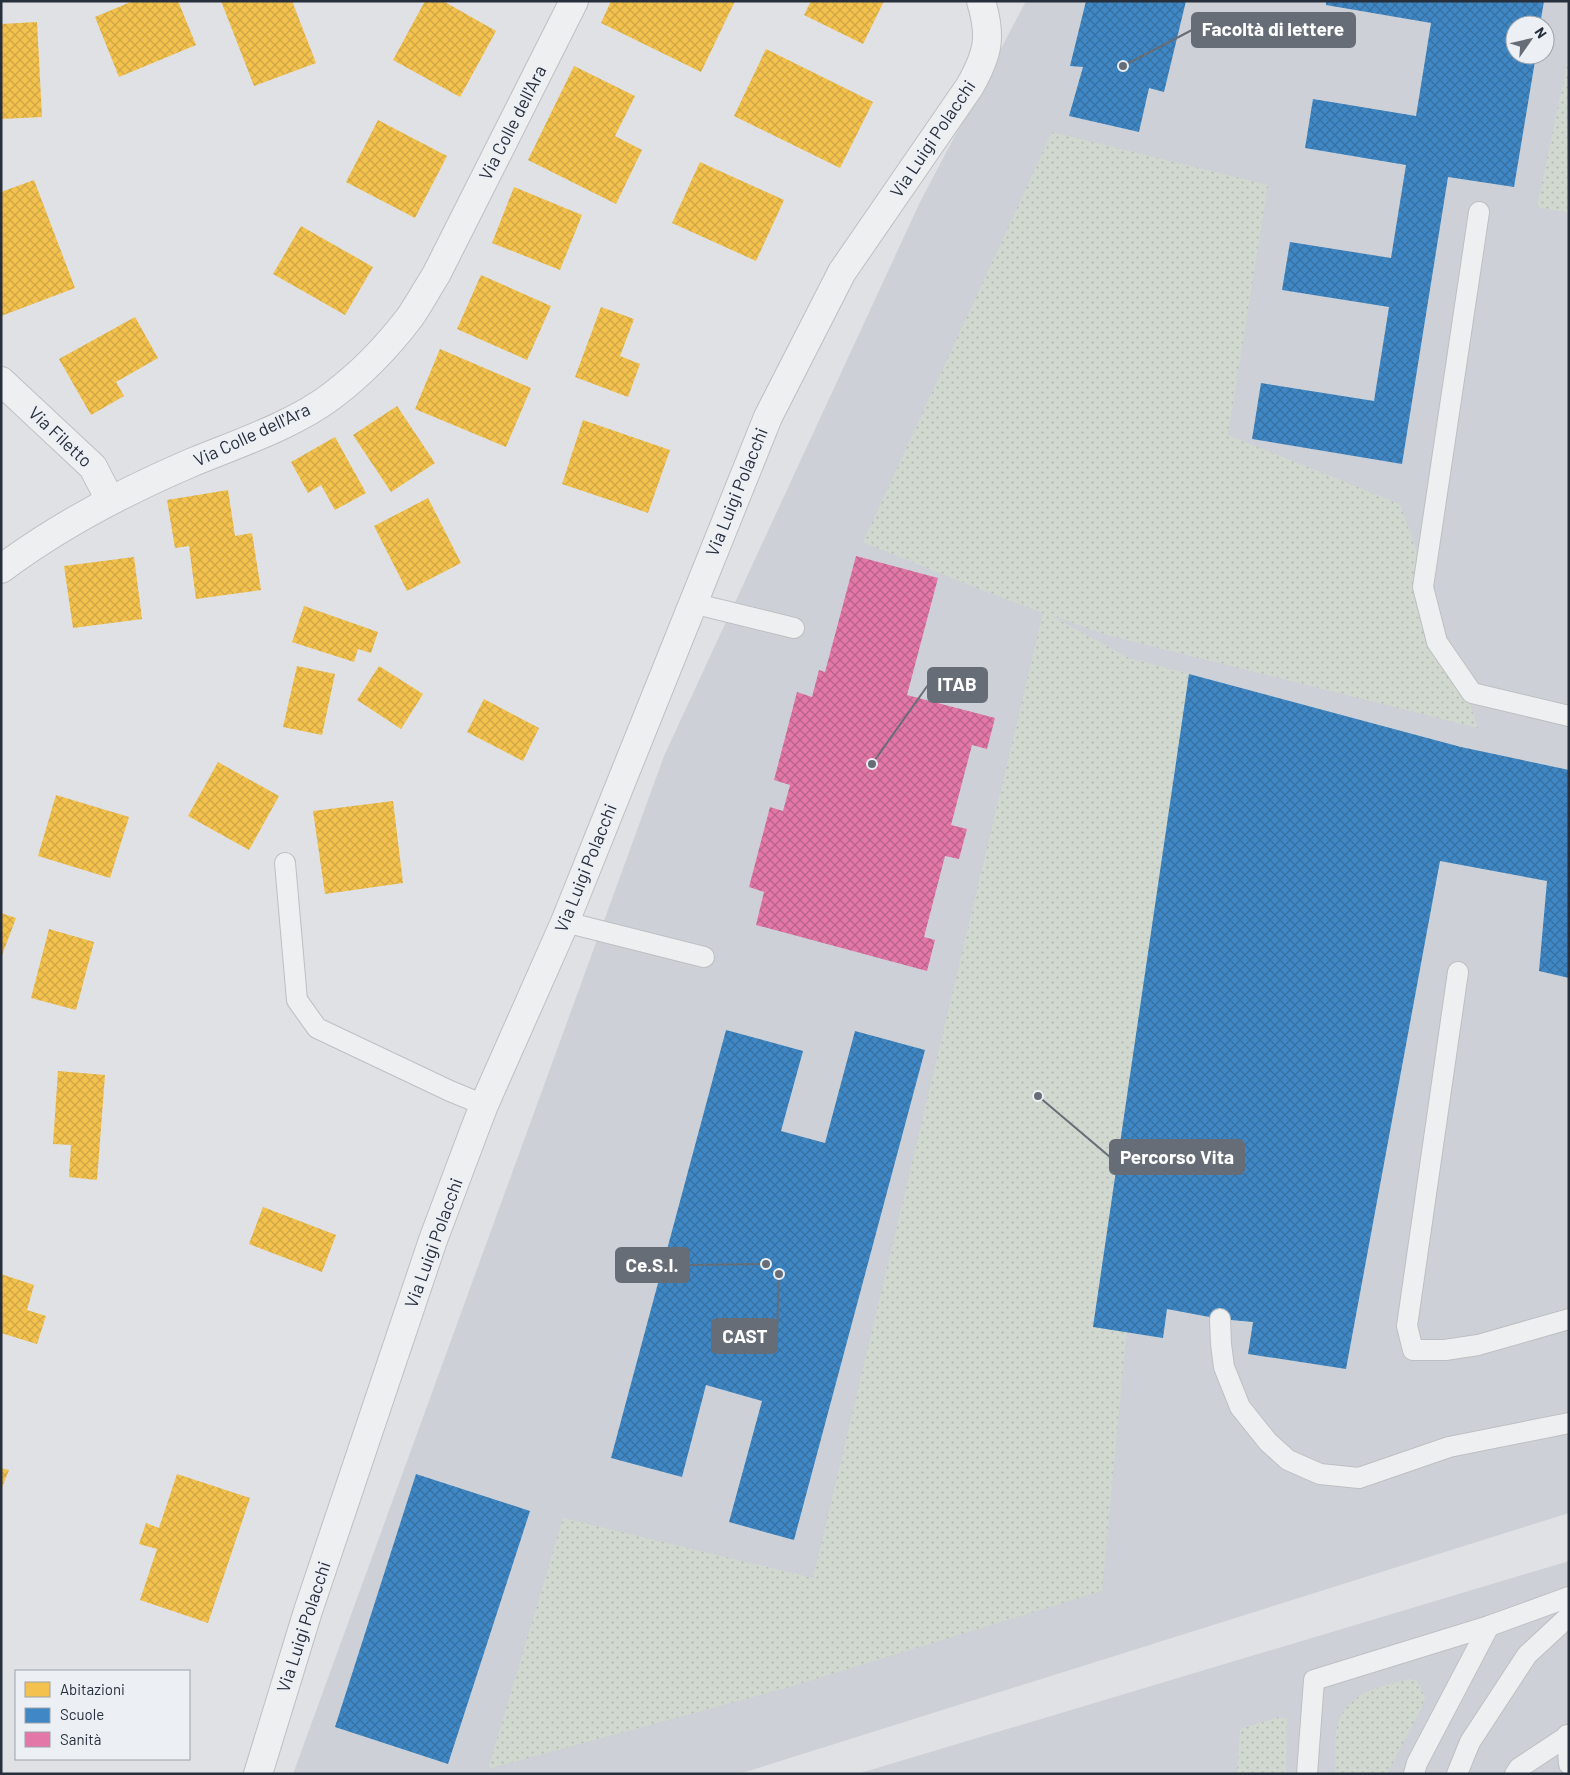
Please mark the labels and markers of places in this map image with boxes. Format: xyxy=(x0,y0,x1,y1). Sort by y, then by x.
callout: Facoltà di lettere xyxy=(1192,13,1355,47)
callout: ITAB xyxy=(928,668,987,702)
callout: Percorso Vita xyxy=(1110,1140,1244,1174)
callout: Ce.S.I. xyxy=(616,1248,689,1282)
callout: CAST xyxy=(712,1319,777,1353)

